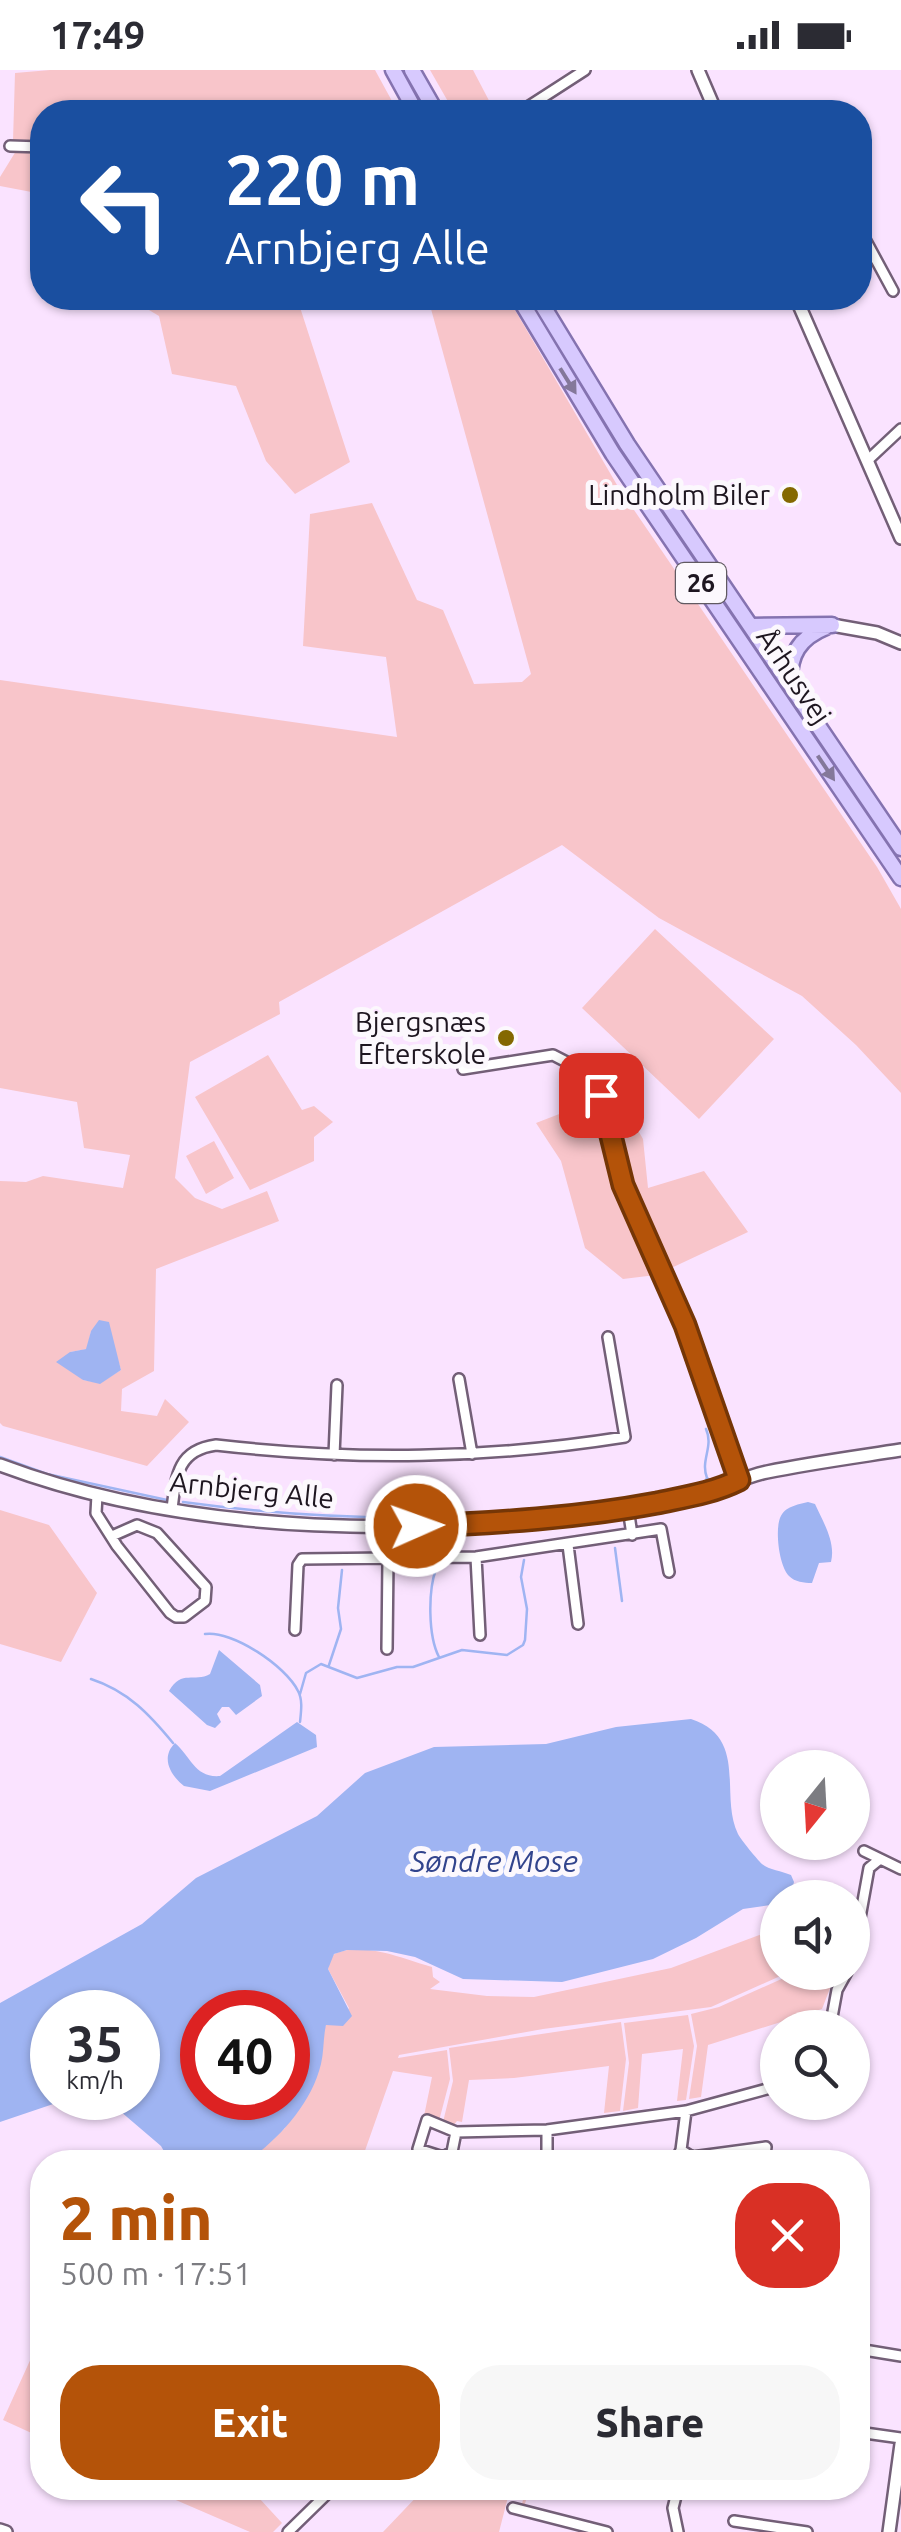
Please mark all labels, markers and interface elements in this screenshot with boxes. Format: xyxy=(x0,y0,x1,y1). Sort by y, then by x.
text: 17:49 xyxy=(50,14,145,56)
icon: left xyxy=(60,140,190,270)
text: 220 m xyxy=(225,140,420,218)
text: Arnbjerg Alle xyxy=(225,222,490,273)
one-way arrow xyxy=(559,367,576,395)
place label: Lindholm Biler xyxy=(588,479,770,510)
marker: Lindholm Biler xyxy=(779,484,801,506)
road number: 26 xyxy=(676,563,726,603)
street label: Århusvej xyxy=(751,622,838,729)
one-way arrow xyxy=(816,755,835,782)
place label: Bjergsnæs Efterskole xyxy=(355,1006,486,1069)
marker: Bjergsnæs Efterskole xyxy=(495,1027,517,1049)
pin xyxy=(559,1053,644,1138)
icon: arrive xyxy=(574,1068,629,1123)
street label: Arnbjerg Alle xyxy=(168,1465,336,1514)
position arrow xyxy=(364,1474,468,1578)
north arrow xyxy=(760,1750,870,1860)
map controls xyxy=(760,1750,870,2120)
water label: Søndre Mose xyxy=(409,1844,578,1878)
button: sound xyxy=(760,1880,870,1990)
speed limit sign: 40 xyxy=(180,1990,310,2120)
button: search xyxy=(760,2010,870,2120)
text: 35 xyxy=(67,2015,123,2071)
text: km/h xyxy=(66,2066,124,2094)
button: close xyxy=(735,2183,840,2288)
text: 2 min xyxy=(60,2184,213,2251)
text: 500 m · 17:51 xyxy=(60,2255,252,2291)
button: Exit xyxy=(60,2365,440,2480)
button: Share xyxy=(460,2365,840,2480)

